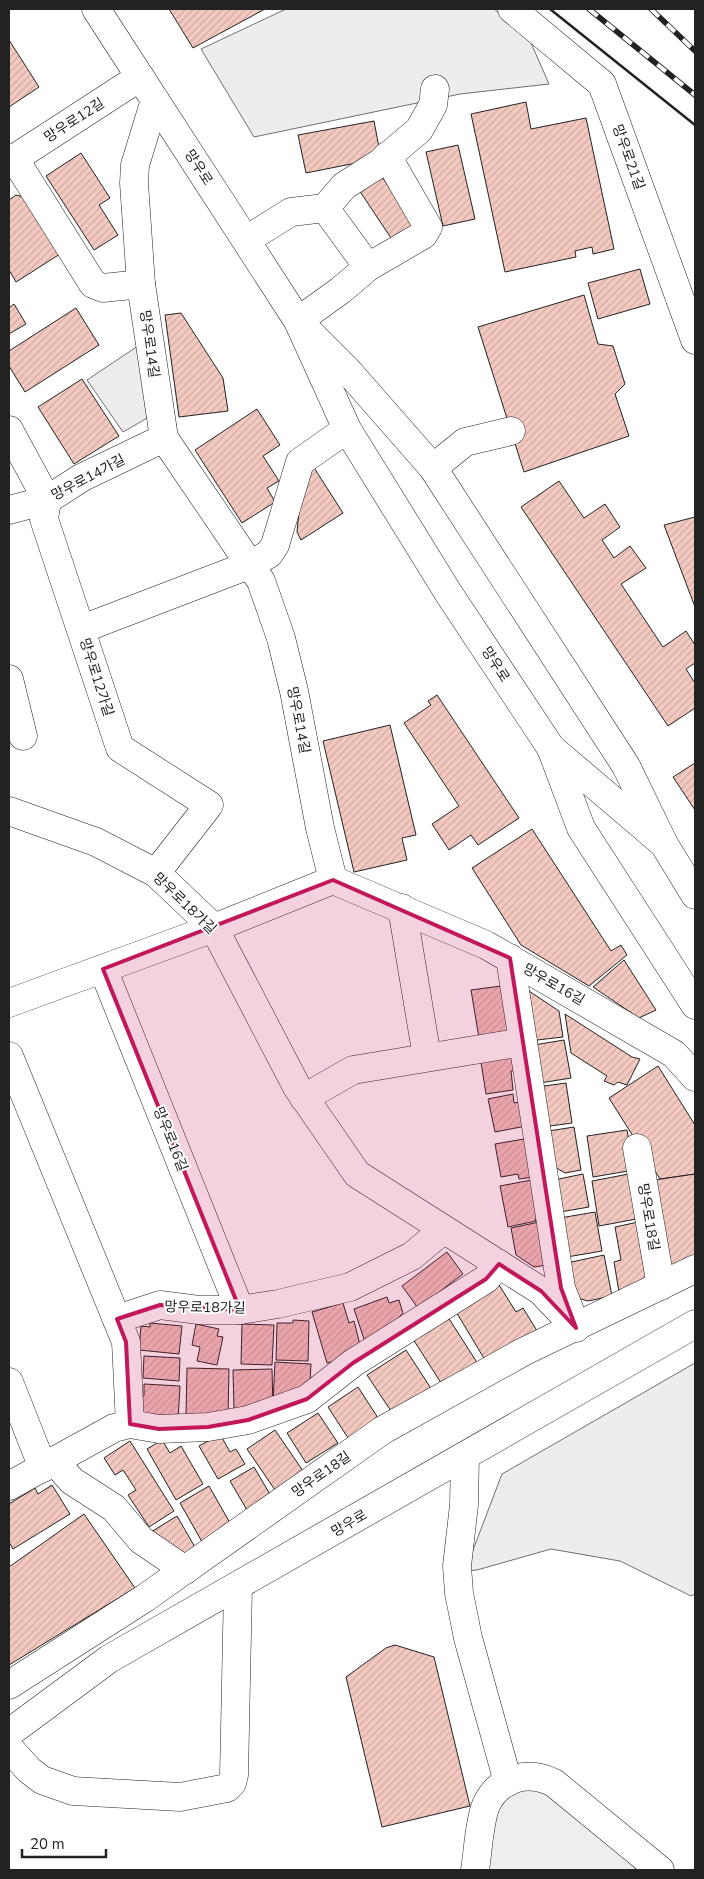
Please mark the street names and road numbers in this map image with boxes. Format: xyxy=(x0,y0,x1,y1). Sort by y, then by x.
street label: 망우로12길 xyxy=(40,94,108,147)
street label: 망우로21길 xyxy=(608,122,649,193)
street label: 망우로 xyxy=(180,146,217,189)
street label: 망우로14길 xyxy=(135,309,164,379)
street label: 망우로14가길 xyxy=(48,450,129,505)
street label: 망우로12가길 xyxy=(75,636,118,719)
street label: 망우로 xyxy=(477,643,514,686)
street label: 망우로14길 xyxy=(283,685,314,755)
street label: 망우로18가길 xyxy=(149,868,220,938)
street label: 망우로16길 xyxy=(519,959,588,1010)
street label: 망우로16길 xyxy=(149,1104,192,1174)
street label: 망우로18길 xyxy=(633,1182,664,1252)
street label: 망우로18가길 xyxy=(164,1297,246,1318)
street label: 망우로18길 xyxy=(288,1447,355,1502)
street label: 망우로 xyxy=(328,1505,371,1541)

